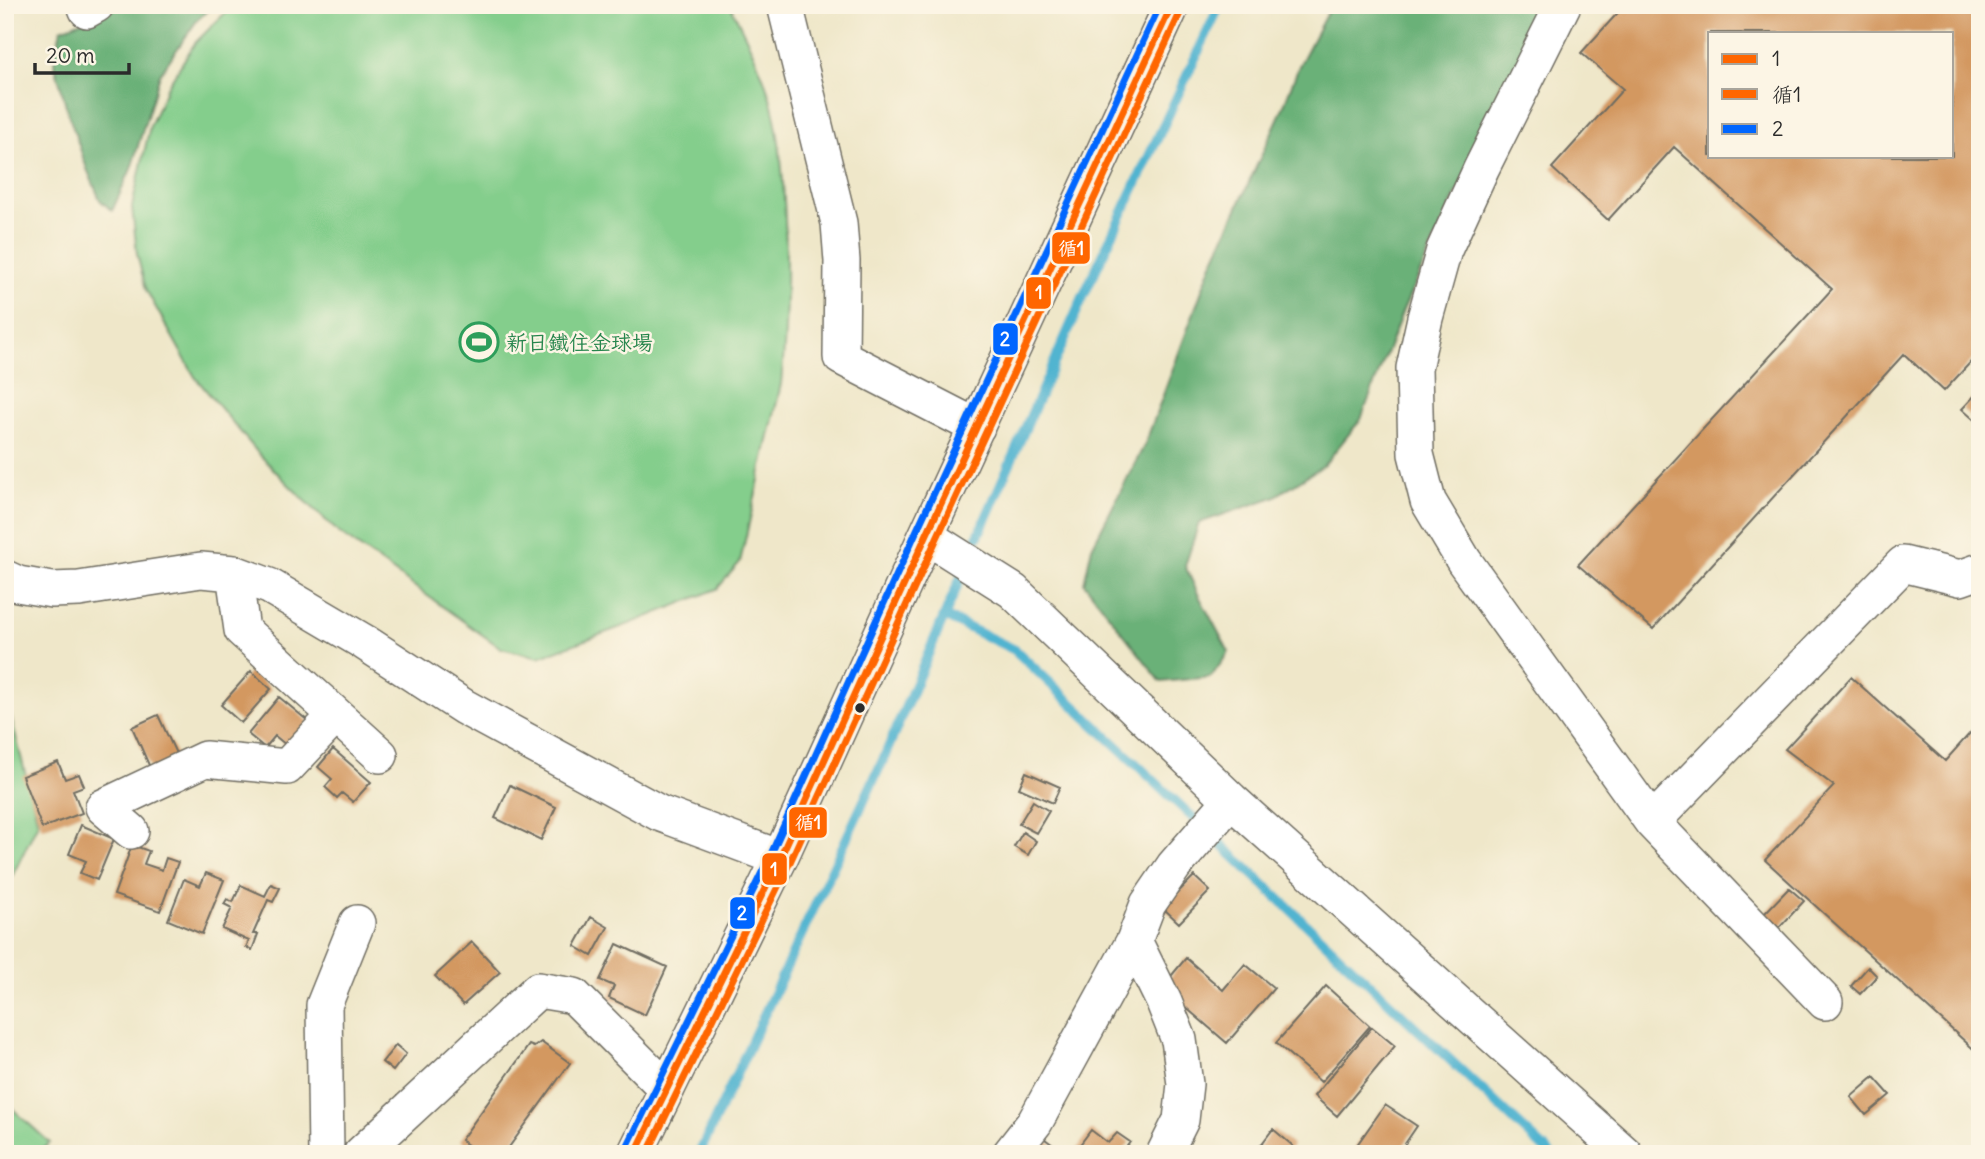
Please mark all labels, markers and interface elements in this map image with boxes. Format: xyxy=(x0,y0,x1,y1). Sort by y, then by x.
scale bar xyxy=(35,32,130,76)
legend xyxy=(1708,32,1954,158)
text: 20 m xyxy=(46,42,95,69)
text: 1 xyxy=(1772,45,1780,72)
text: 循1 xyxy=(1772,81,1801,108)
text: 2 xyxy=(1772,115,1784,142)
line badge: 循1 xyxy=(1051,231,1091,265)
text: 循1 xyxy=(1058,236,1084,260)
line badge: 1 xyxy=(1025,276,1052,310)
text: 1 xyxy=(1035,280,1043,304)
sports icon: 新日鐵住金球場 xyxy=(458,321,500,363)
line badge: 2 xyxy=(992,322,1019,356)
text: 2 xyxy=(1000,327,1010,351)
place label: 新日鐵住金球場 xyxy=(506,329,653,356)
unlabelled marker xyxy=(853,701,867,715)
line badge: 循1 xyxy=(788,806,828,839)
text: 循1 xyxy=(795,810,821,834)
line badge: 1 xyxy=(761,852,788,886)
text: 1 xyxy=(770,857,778,881)
line badge: 2 xyxy=(729,896,756,930)
text: 2 xyxy=(737,901,747,925)

